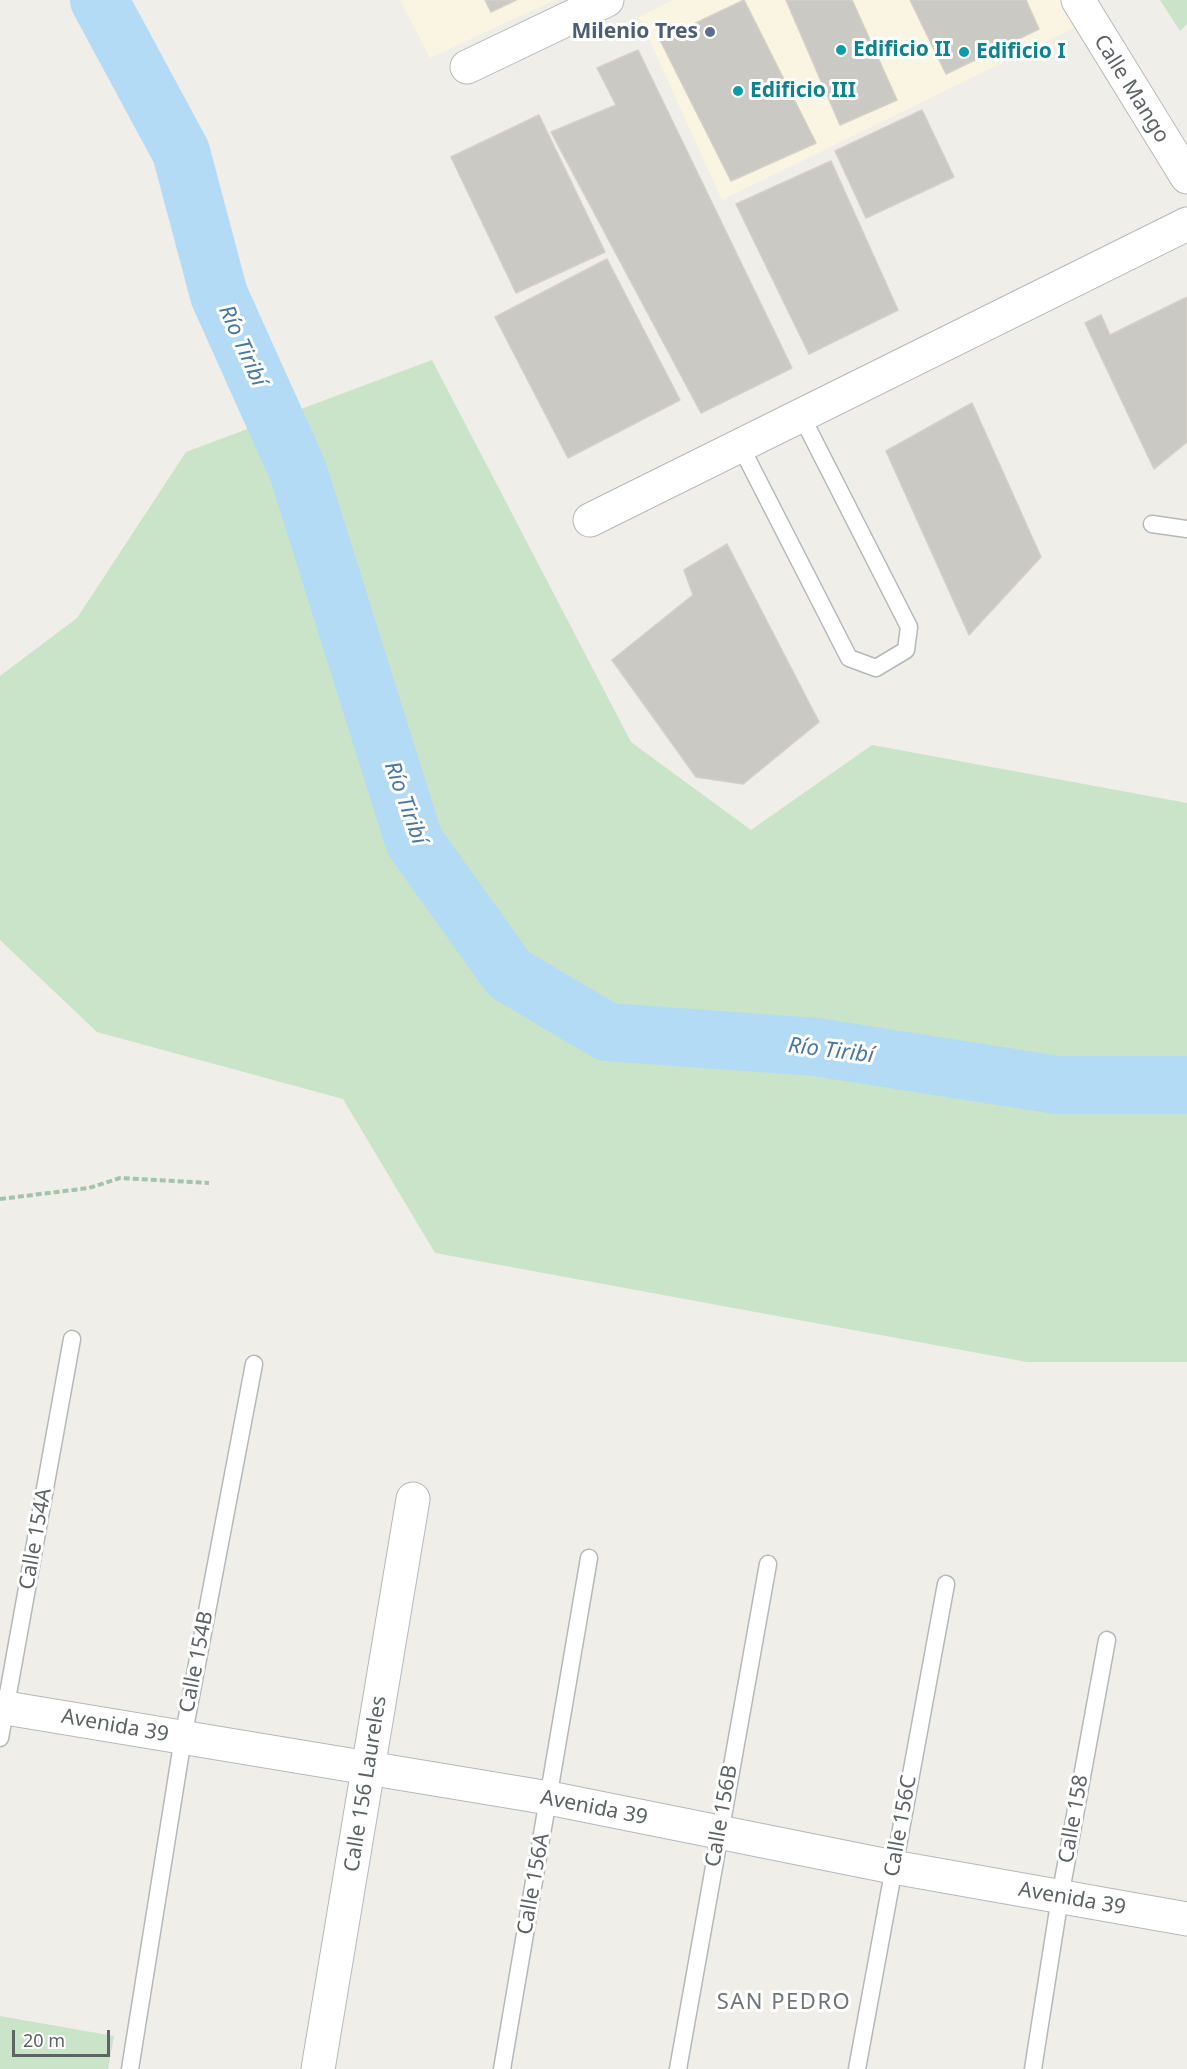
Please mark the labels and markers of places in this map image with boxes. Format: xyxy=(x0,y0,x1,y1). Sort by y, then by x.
place label: Milenio Tres xyxy=(571,19,698,45)
marker: Milenio Tres xyxy=(703,25,717,39)
place label: Edificio II xyxy=(853,37,951,63)
place label: Edificio I xyxy=(976,39,1066,65)
marker: Edificio II xyxy=(834,43,848,57)
marker: Edificio I xyxy=(957,45,971,59)
place label: Edificio III xyxy=(750,78,856,104)
marker: Edificio III xyxy=(731,84,745,98)

